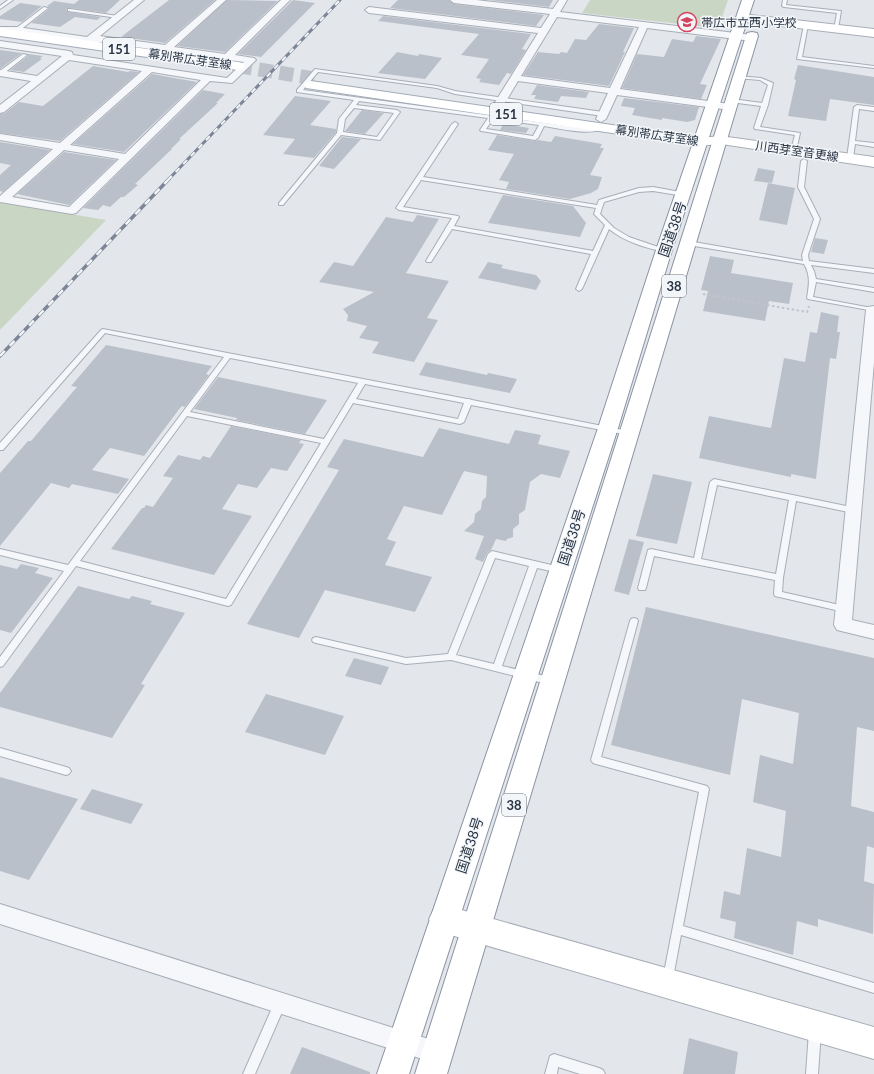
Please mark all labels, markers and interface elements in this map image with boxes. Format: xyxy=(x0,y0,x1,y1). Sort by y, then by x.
school or university icon: 帯広市立西小学校 xyxy=(676,11,698,33)
place label: 帯広市立西小学校 xyxy=(701,15,797,30)
road number: 151 xyxy=(103,38,135,60)
street label: 幕別帯広芽室線 xyxy=(147,46,233,72)
road number: 151 xyxy=(490,103,522,125)
street label: 幕別帯広芽室線 xyxy=(614,122,700,148)
street label: 川西芽室音更線 xyxy=(754,138,840,164)
street label: 国道38号 xyxy=(654,199,690,259)
road number: 38 xyxy=(662,275,686,297)
street label: 国道38号 xyxy=(554,507,588,567)
road number: 38 xyxy=(502,794,526,816)
street label: 国道38号 xyxy=(452,815,486,875)

